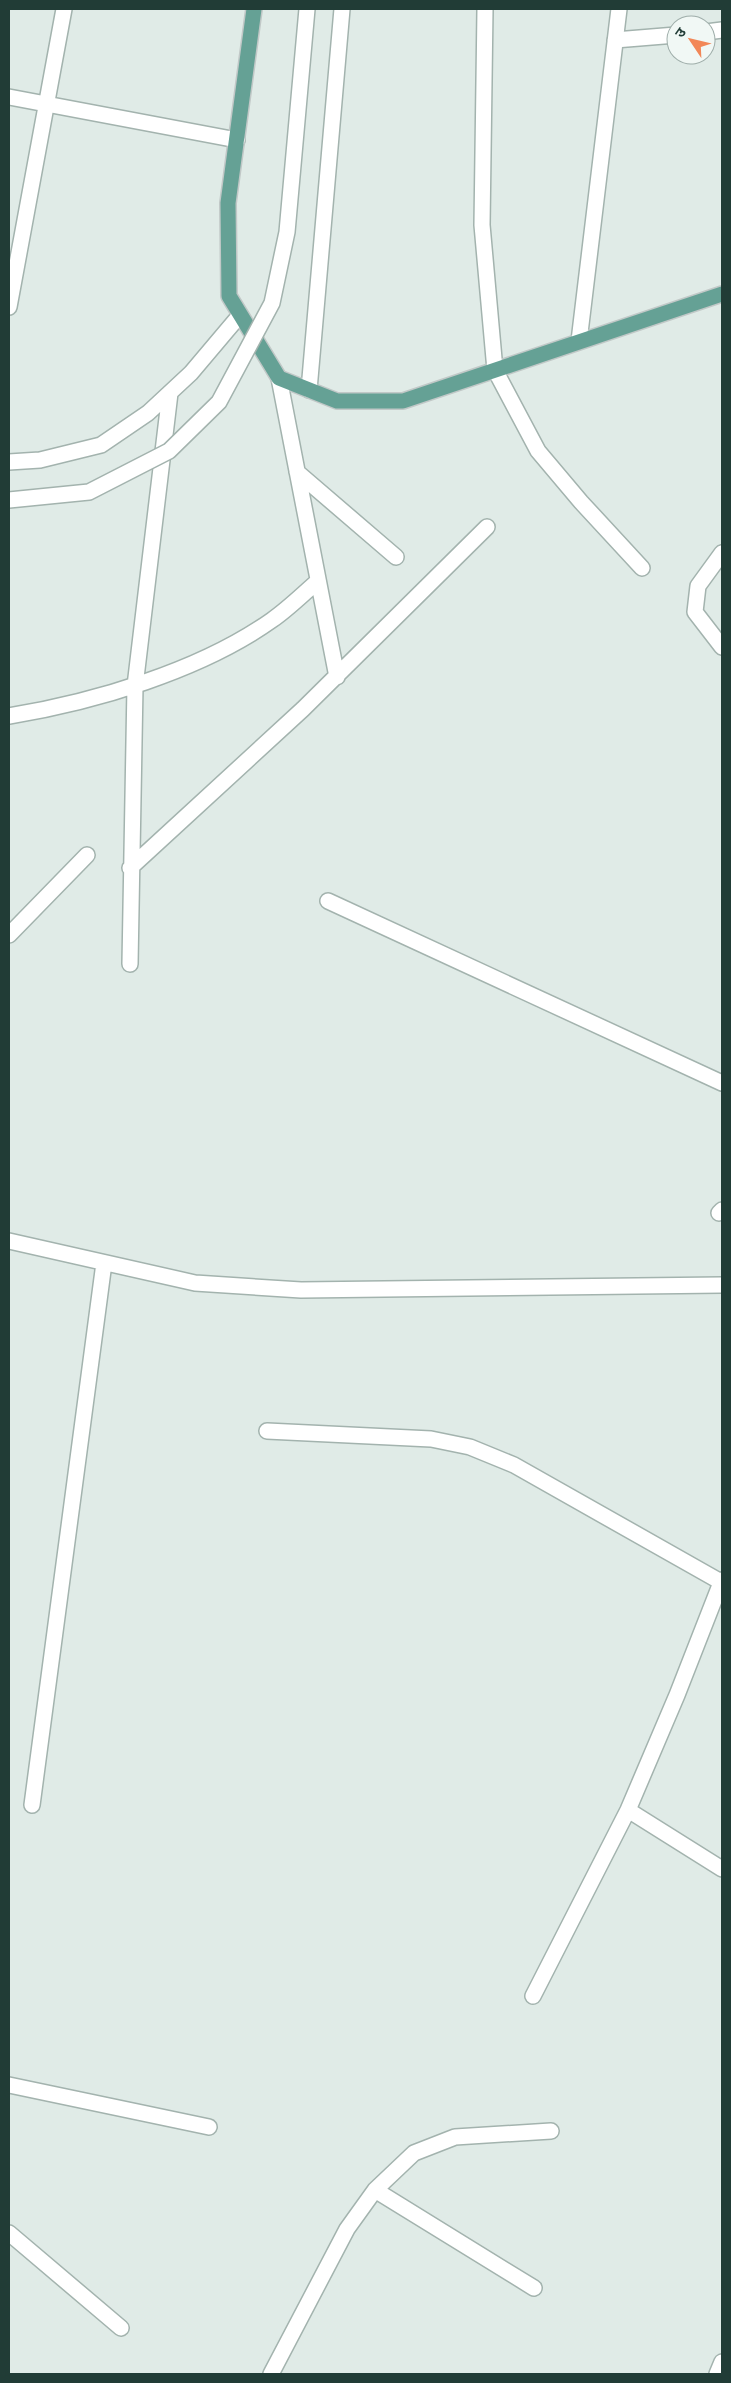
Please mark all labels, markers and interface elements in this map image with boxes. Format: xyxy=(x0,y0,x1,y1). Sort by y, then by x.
north arrow xyxy=(666,15,716,65)
text: उ xyxy=(671,24,691,41)

